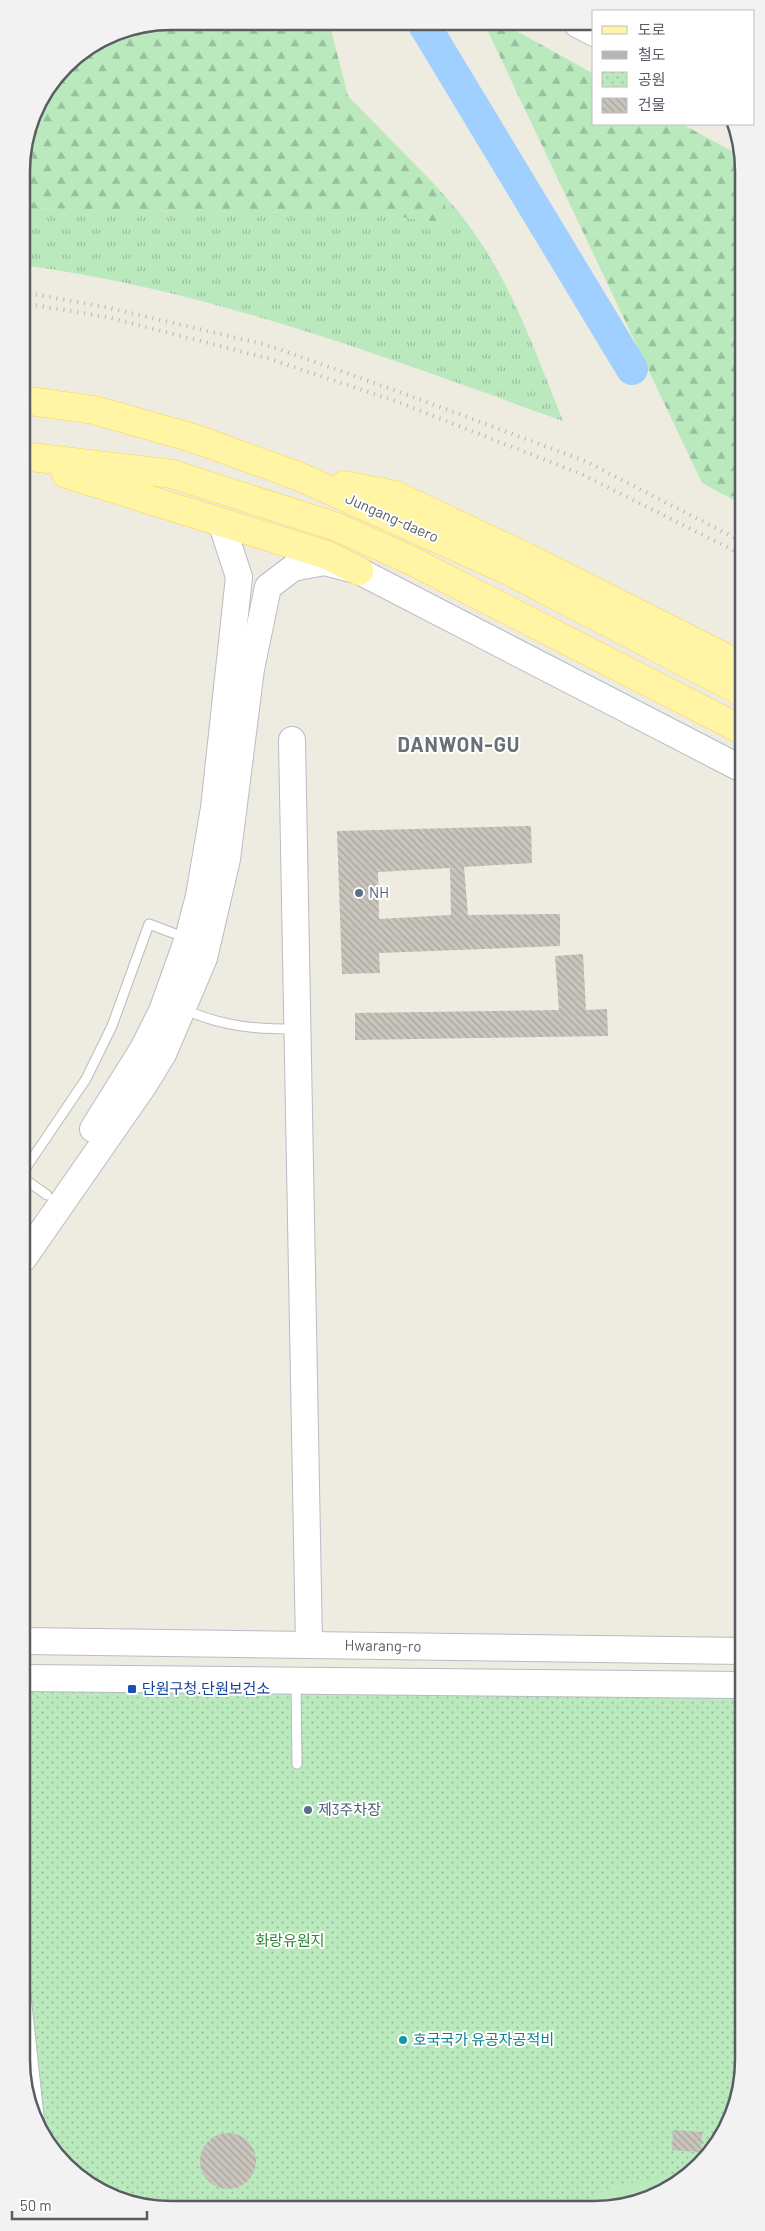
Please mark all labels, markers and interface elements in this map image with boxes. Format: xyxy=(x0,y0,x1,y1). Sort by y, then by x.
legend xyxy=(592,10,755,125)
text: 도로 xyxy=(638,20,666,38)
text: 철도 xyxy=(638,45,666,63)
text: 공원 xyxy=(638,70,666,88)
text: 건물 xyxy=(638,95,666,113)
street label: Jungang-daero xyxy=(343,489,442,546)
district label: DANWON-GU xyxy=(398,732,520,756)
place label: NH xyxy=(369,883,389,901)
marker: NH xyxy=(353,887,365,899)
street label: Hwarang-ro xyxy=(344,1635,422,1655)
place label: 단원구청.단원보건소 xyxy=(142,1679,271,1697)
marker: 단원구청.단원보건소 xyxy=(126,1683,138,1695)
place label: 제3주차장 xyxy=(318,1800,381,1818)
marker: 제3주차장 xyxy=(302,1804,314,1816)
park label: 화랑유원지 xyxy=(255,1931,325,1949)
place label: 호국국가 유공자공적비 xyxy=(413,2030,554,2048)
marker: 호국국가 유공자공적비 xyxy=(397,2034,409,2046)
scale bar xyxy=(12,2188,148,2220)
text: 50 m xyxy=(20,2196,52,2214)

